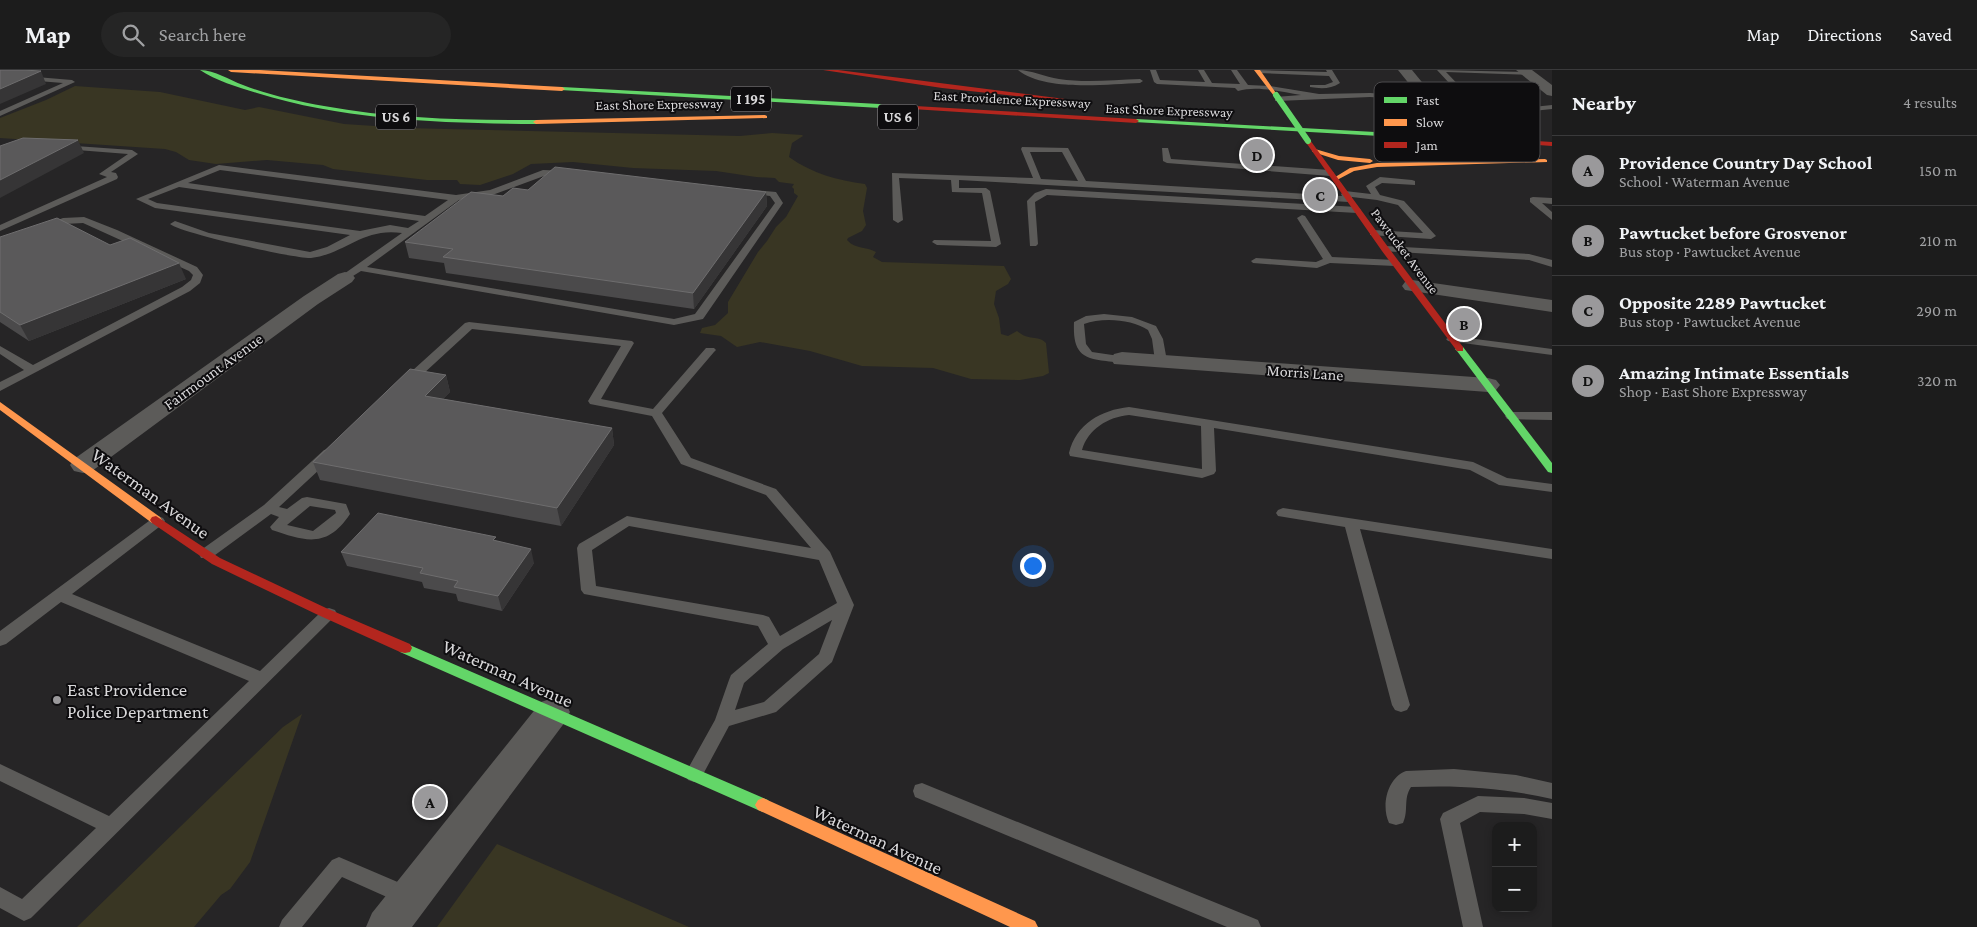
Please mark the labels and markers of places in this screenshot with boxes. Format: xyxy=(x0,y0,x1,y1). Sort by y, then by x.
pin: D xyxy=(1241,136,1273,174)
pin: C xyxy=(1304,176,1336,214)
pin: B xyxy=(1448,305,1480,343)
place label: East Providence Police Department xyxy=(67,679,209,722)
marker: East Providence Police Department xyxy=(51,694,63,706)
pin: A xyxy=(414,783,446,821)

